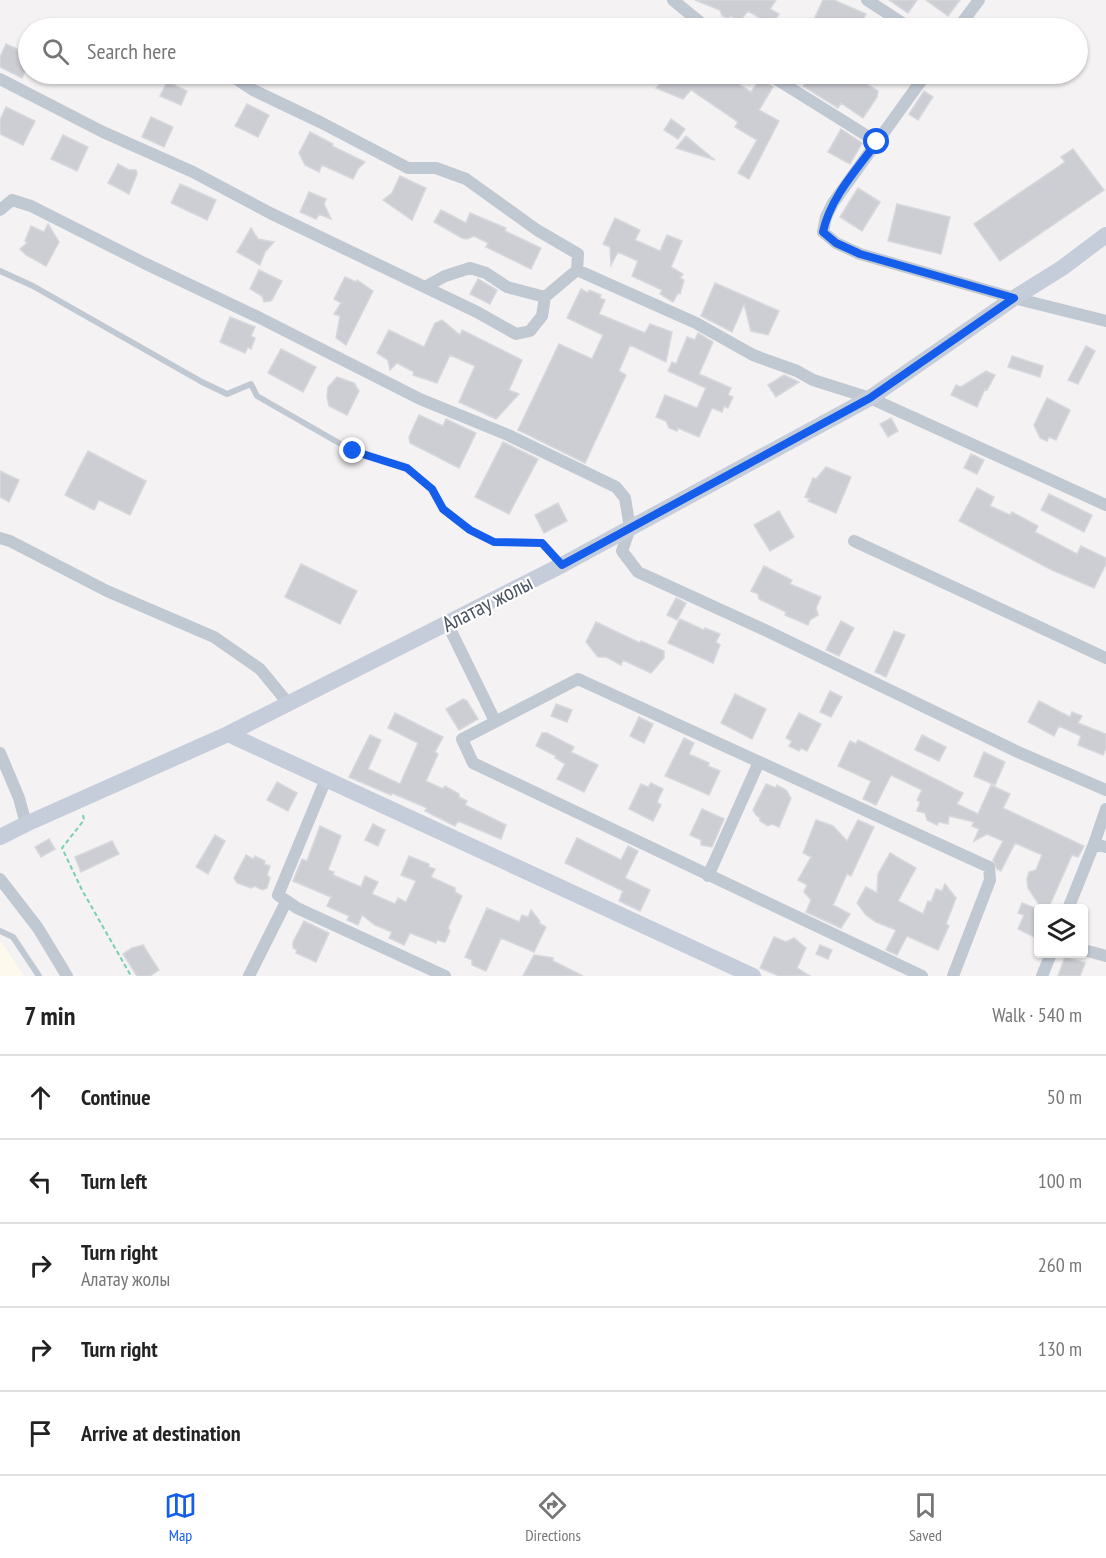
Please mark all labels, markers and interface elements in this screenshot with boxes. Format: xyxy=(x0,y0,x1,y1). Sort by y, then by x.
search box xyxy=(18,18,1088,84)
icon: search xyxy=(39,35,72,68)
text: Search here xyxy=(87,37,176,65)
route start xyxy=(863,128,889,154)
route end xyxy=(339,437,365,463)
street label: Алатау жолы xyxy=(437,568,537,638)
map controls xyxy=(1034,904,1088,958)
button: layers xyxy=(1034,904,1088,958)
text: 7 min xyxy=(24,999,75,1032)
text: Walk · 540 m xyxy=(992,1002,1082,1028)
icon: ahead xyxy=(24,1081,57,1114)
text: Continue xyxy=(81,1083,151,1111)
text: 50 m xyxy=(1047,1084,1082,1110)
icon: left xyxy=(24,1165,57,1198)
text: Turn left xyxy=(81,1167,147,1195)
text: 100 m xyxy=(1038,1168,1082,1194)
text: Turn right xyxy=(81,1238,158,1266)
icon: right xyxy=(24,1249,57,1282)
text: 260 m xyxy=(1038,1252,1082,1278)
text: Алатау жолы xyxy=(81,1266,170,1292)
icon: right xyxy=(24,1333,57,1366)
text: Turn right xyxy=(81,1335,158,1363)
text: 130 m xyxy=(1038,1336,1082,1362)
icon: arrive xyxy=(24,1417,57,1450)
text: Arrive at destination xyxy=(81,1419,241,1447)
tab: Map xyxy=(164,1489,197,1545)
tab: Directions xyxy=(525,1489,581,1545)
tab: Saved xyxy=(909,1489,942,1545)

